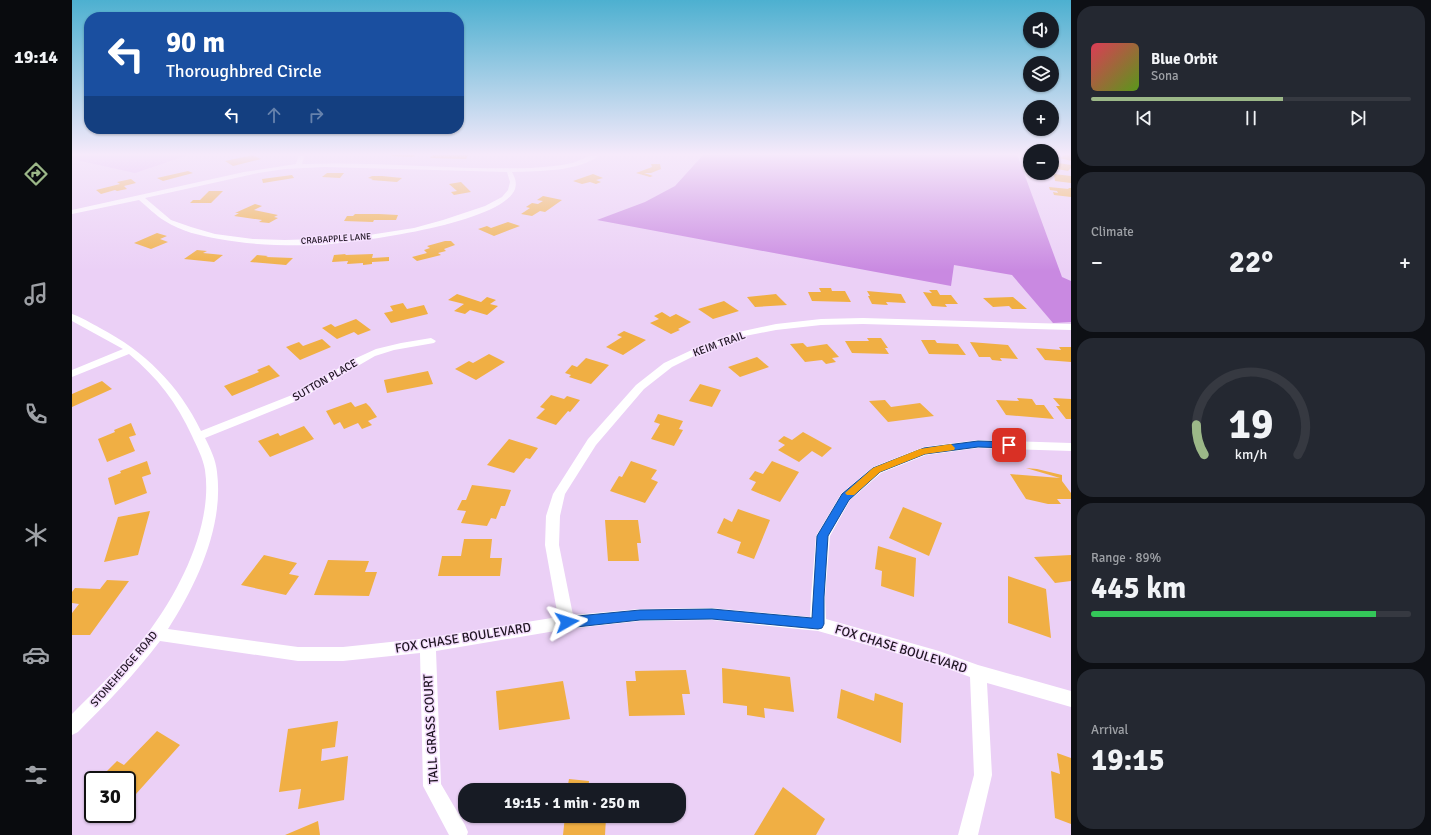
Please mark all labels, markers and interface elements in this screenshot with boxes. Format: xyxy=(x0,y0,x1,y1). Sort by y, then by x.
map controls xyxy=(1023,12,1059,180)
button: sound xyxy=(1023,12,1059,48)
text: 90 m xyxy=(166,26,225,60)
icon: left xyxy=(100,28,152,80)
text: 19:14 xyxy=(14,46,58,68)
text: Blue Orbit xyxy=(1151,50,1218,68)
button: layers xyxy=(1023,56,1059,92)
text: Thoroughbred Circle xyxy=(166,60,322,82)
text: Sona xyxy=(1151,68,1179,84)
button: + xyxy=(1023,100,1059,136)
icon: left xyxy=(221,104,243,126)
icon: ahead xyxy=(263,104,285,126)
icon: right xyxy=(305,104,327,126)
icon: previous xyxy=(1133,107,1155,129)
icon: pause xyxy=(1240,107,1262,129)
icon: next xyxy=(1347,107,1369,129)
button: − xyxy=(1023,144,1059,180)
icon: directions xyxy=(22,160,50,188)
text: Climate xyxy=(1091,224,1134,240)
street label: CRABAPPLE LANE xyxy=(300,231,372,247)
text: 22° xyxy=(1229,244,1273,281)
text: − xyxy=(1091,249,1103,276)
text: + xyxy=(1399,249,1411,276)
icon: music xyxy=(22,280,50,308)
street label: KEIM TRAIL xyxy=(691,328,747,360)
street label: SUTTON PLACE xyxy=(290,356,360,404)
text: 19 xyxy=(1229,399,1273,450)
icon: phone xyxy=(22,400,50,428)
pin xyxy=(992,428,1026,462)
icon: arrive xyxy=(998,434,1020,456)
text: km/h xyxy=(1235,446,1267,463)
icon: climate xyxy=(22,521,50,549)
text: Range · 89% xyxy=(1091,550,1161,566)
text: 445 km xyxy=(1091,570,1186,607)
position arrow xyxy=(546,601,588,643)
street label: FOX CHASE BOULEVARD xyxy=(394,619,532,657)
street label: FOX CHASE BOULEVARD xyxy=(833,621,969,677)
street label: STONEHEDGE ROAD xyxy=(88,629,160,709)
icon: car xyxy=(22,641,50,669)
street label: TALL GRASS COURT xyxy=(420,673,442,784)
text: Arrival xyxy=(1091,722,1128,738)
text: 19:15 xyxy=(1091,742,1165,779)
icon: filters xyxy=(22,761,50,789)
speed limit sign: 30 xyxy=(84,771,136,823)
text: 19:15 · 1 min · 250 m xyxy=(504,794,640,812)

